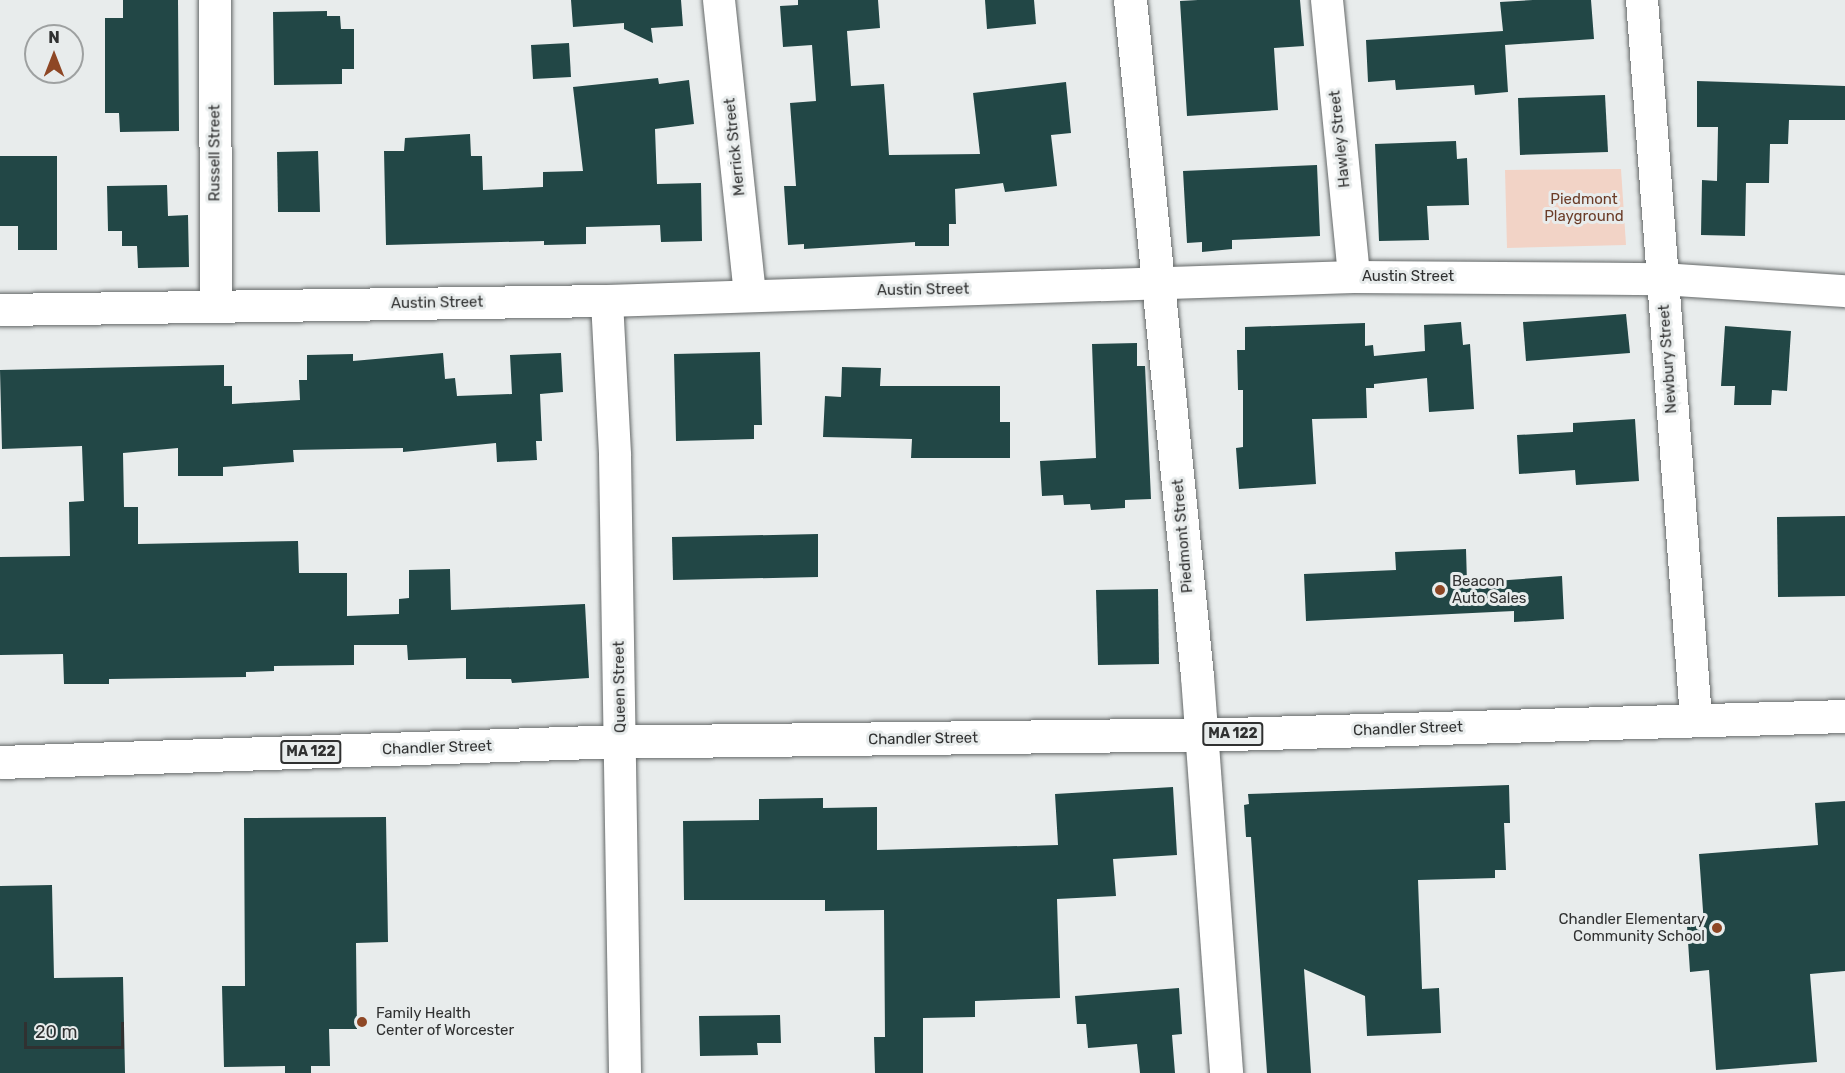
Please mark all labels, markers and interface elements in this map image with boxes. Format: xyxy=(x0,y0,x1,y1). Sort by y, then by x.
north arrow xyxy=(24,24,84,84)
text: N xyxy=(48,28,60,47)
street label: Hawley Street xyxy=(1326,89,1354,189)
street label: Merrick Street xyxy=(721,97,749,197)
street label: Russell Street xyxy=(206,105,224,201)
park label: Piedmont Playground xyxy=(1544,190,1624,225)
street label: Austin Street xyxy=(1362,268,1454,286)
street label: Austin Street xyxy=(877,280,969,300)
street label: Austin Street xyxy=(391,293,483,313)
street label: Newbury Street xyxy=(1655,304,1681,414)
street label: Piedmont Street xyxy=(1169,478,1197,594)
place label: Beacon Auto Sales xyxy=(1452,572,1526,607)
marker: Beacon Auto Sales xyxy=(1433,583,1447,597)
street label: Queen Street xyxy=(610,641,630,733)
street label: Chandler Street xyxy=(1353,718,1463,740)
road number: MA 122 xyxy=(1202,723,1264,745)
street label: Chandler Street xyxy=(868,729,978,749)
street label: Chandler Street xyxy=(382,737,492,759)
road number: MA 122 xyxy=(280,741,342,763)
place label: Chandler Elementary Community School xyxy=(1558,910,1705,945)
marker: Chandler Elementary Community School xyxy=(1710,921,1724,935)
place label: Family Health Center of Worcester xyxy=(376,1004,515,1039)
scale bar xyxy=(27,1010,128,1048)
marker: Family Health Center of Worcester xyxy=(353,1013,371,1031)
text: 20 m xyxy=(35,1021,77,1043)

